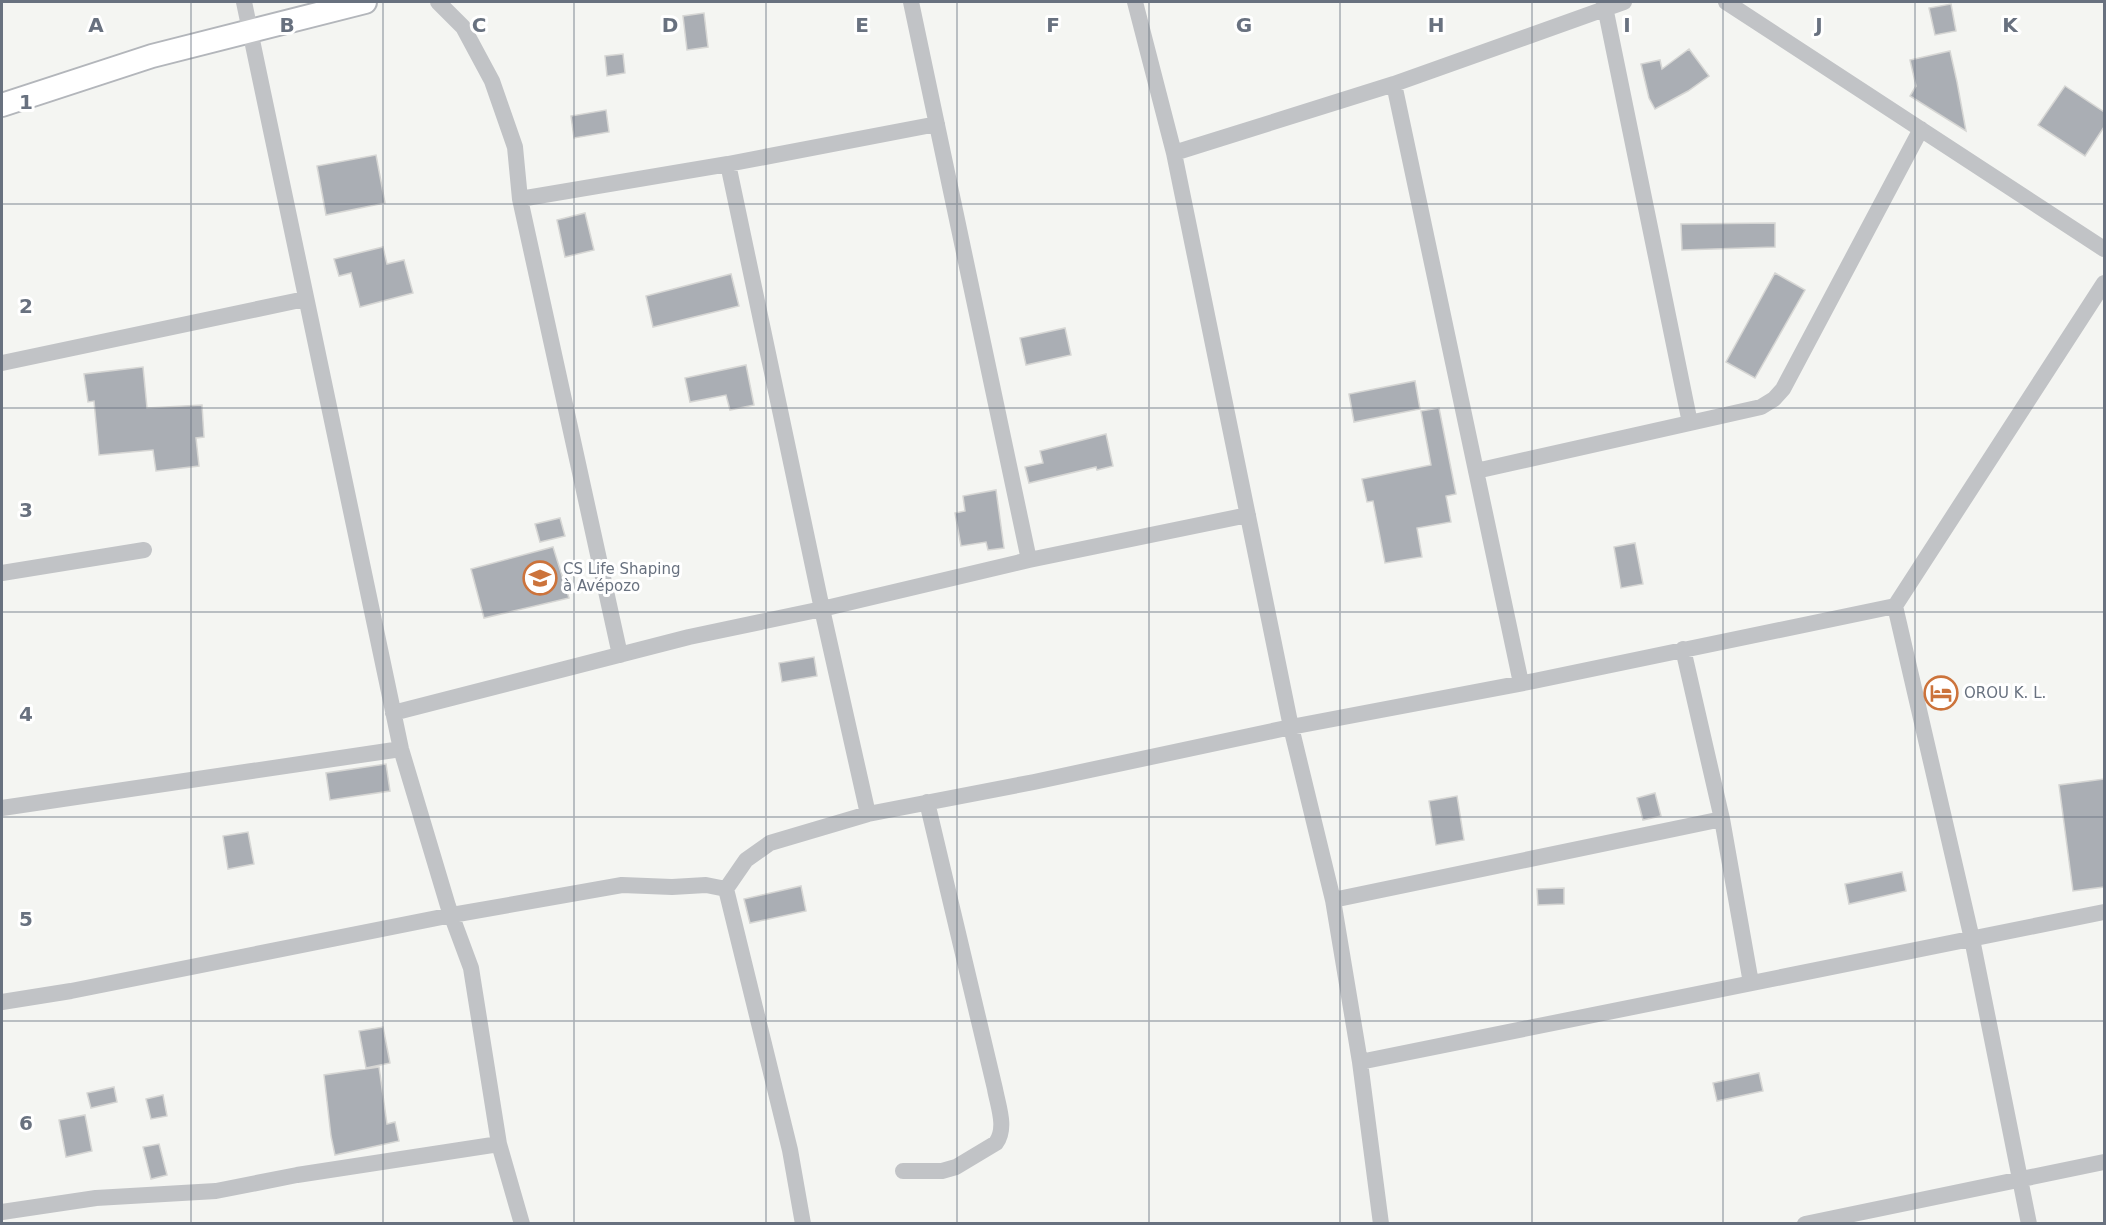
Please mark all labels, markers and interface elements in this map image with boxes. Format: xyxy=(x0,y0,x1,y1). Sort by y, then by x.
text: A xyxy=(88,13,104,37)
text: B xyxy=(279,13,295,37)
text: C xyxy=(472,13,486,37)
text: D xyxy=(662,13,678,37)
text: E xyxy=(855,13,869,37)
text: F xyxy=(1046,13,1060,37)
text: G xyxy=(1236,13,1252,37)
text: H xyxy=(1428,13,1444,37)
text: I xyxy=(1623,13,1631,37)
text: J xyxy=(1813,13,1823,37)
text: K xyxy=(2002,13,2019,37)
text: 1 xyxy=(19,90,33,114)
text: 2 xyxy=(19,294,33,318)
text: 3 xyxy=(19,498,33,522)
school or university icon: CS Life Shaping à Avépozo xyxy=(522,560,558,596)
place label: CS Life Shaping à Avépozo xyxy=(563,560,681,595)
hotel icon: OROU K. L. xyxy=(1923,675,1959,711)
place label: OROU K. L. xyxy=(1964,684,2046,702)
text: 4 xyxy=(19,702,33,726)
text: 5 xyxy=(19,907,33,931)
text: 6 xyxy=(19,1111,33,1135)

